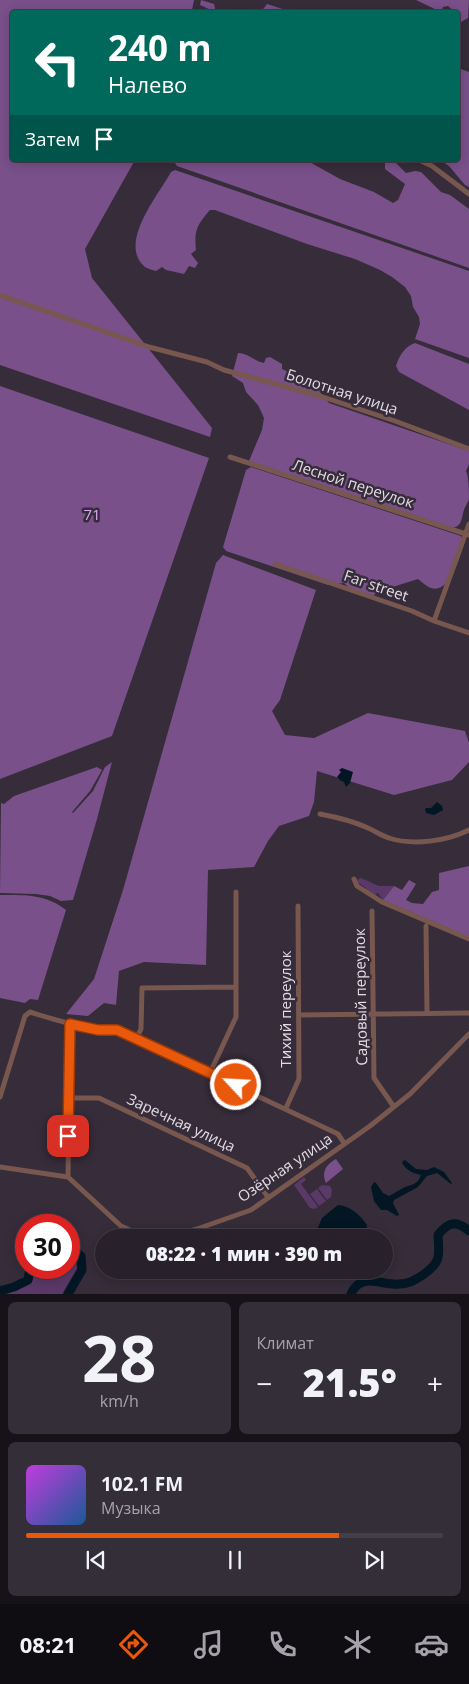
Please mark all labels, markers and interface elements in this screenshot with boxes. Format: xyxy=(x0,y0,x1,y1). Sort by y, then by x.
text: 240 m xyxy=(108,24,212,71)
icon: left xyxy=(25,30,90,95)
text: Налево xyxy=(108,69,187,99)
icon: arrive xyxy=(90,125,118,153)
text: Затем xyxy=(25,126,80,152)
street label: Болотная улица xyxy=(284,364,401,419)
street label: Лесной переулок xyxy=(290,454,417,512)
park label: 71 xyxy=(83,504,101,524)
street label: Far street xyxy=(341,565,411,605)
street label: Садовый переулок xyxy=(349,928,371,1066)
street label: Тихий переулок xyxy=(275,950,295,1067)
position arrow xyxy=(209,1058,261,1110)
street label: Заречная улица xyxy=(124,1088,239,1156)
pin xyxy=(47,1115,89,1157)
icon: arrive xyxy=(54,1122,82,1150)
street label: Озёрная улица xyxy=(233,1128,336,1206)
speed limit sign: 30 xyxy=(15,1214,80,1279)
text: 08:22 · 1 мин · 390 m xyxy=(146,1241,342,1267)
text: 28 xyxy=(82,1313,156,1401)
text: Климат xyxy=(257,1332,314,1354)
text: 21.5° xyxy=(303,1356,397,1408)
text: − xyxy=(257,1364,273,1402)
text: + xyxy=(427,1364,443,1402)
text: km/h xyxy=(100,1390,139,1412)
text: 102.1 FM xyxy=(101,1471,183,1497)
text: Музыка xyxy=(101,1497,161,1519)
icon: previous xyxy=(82,1546,110,1574)
icon: pause xyxy=(221,1546,249,1574)
icon: next xyxy=(360,1546,388,1574)
icon: directions xyxy=(116,1627,151,1662)
icon: music xyxy=(191,1627,226,1662)
icon: phone xyxy=(265,1627,300,1662)
icon: climate xyxy=(340,1627,375,1662)
icon: car xyxy=(414,1627,449,1662)
text: 08:21 xyxy=(20,1629,76,1659)

